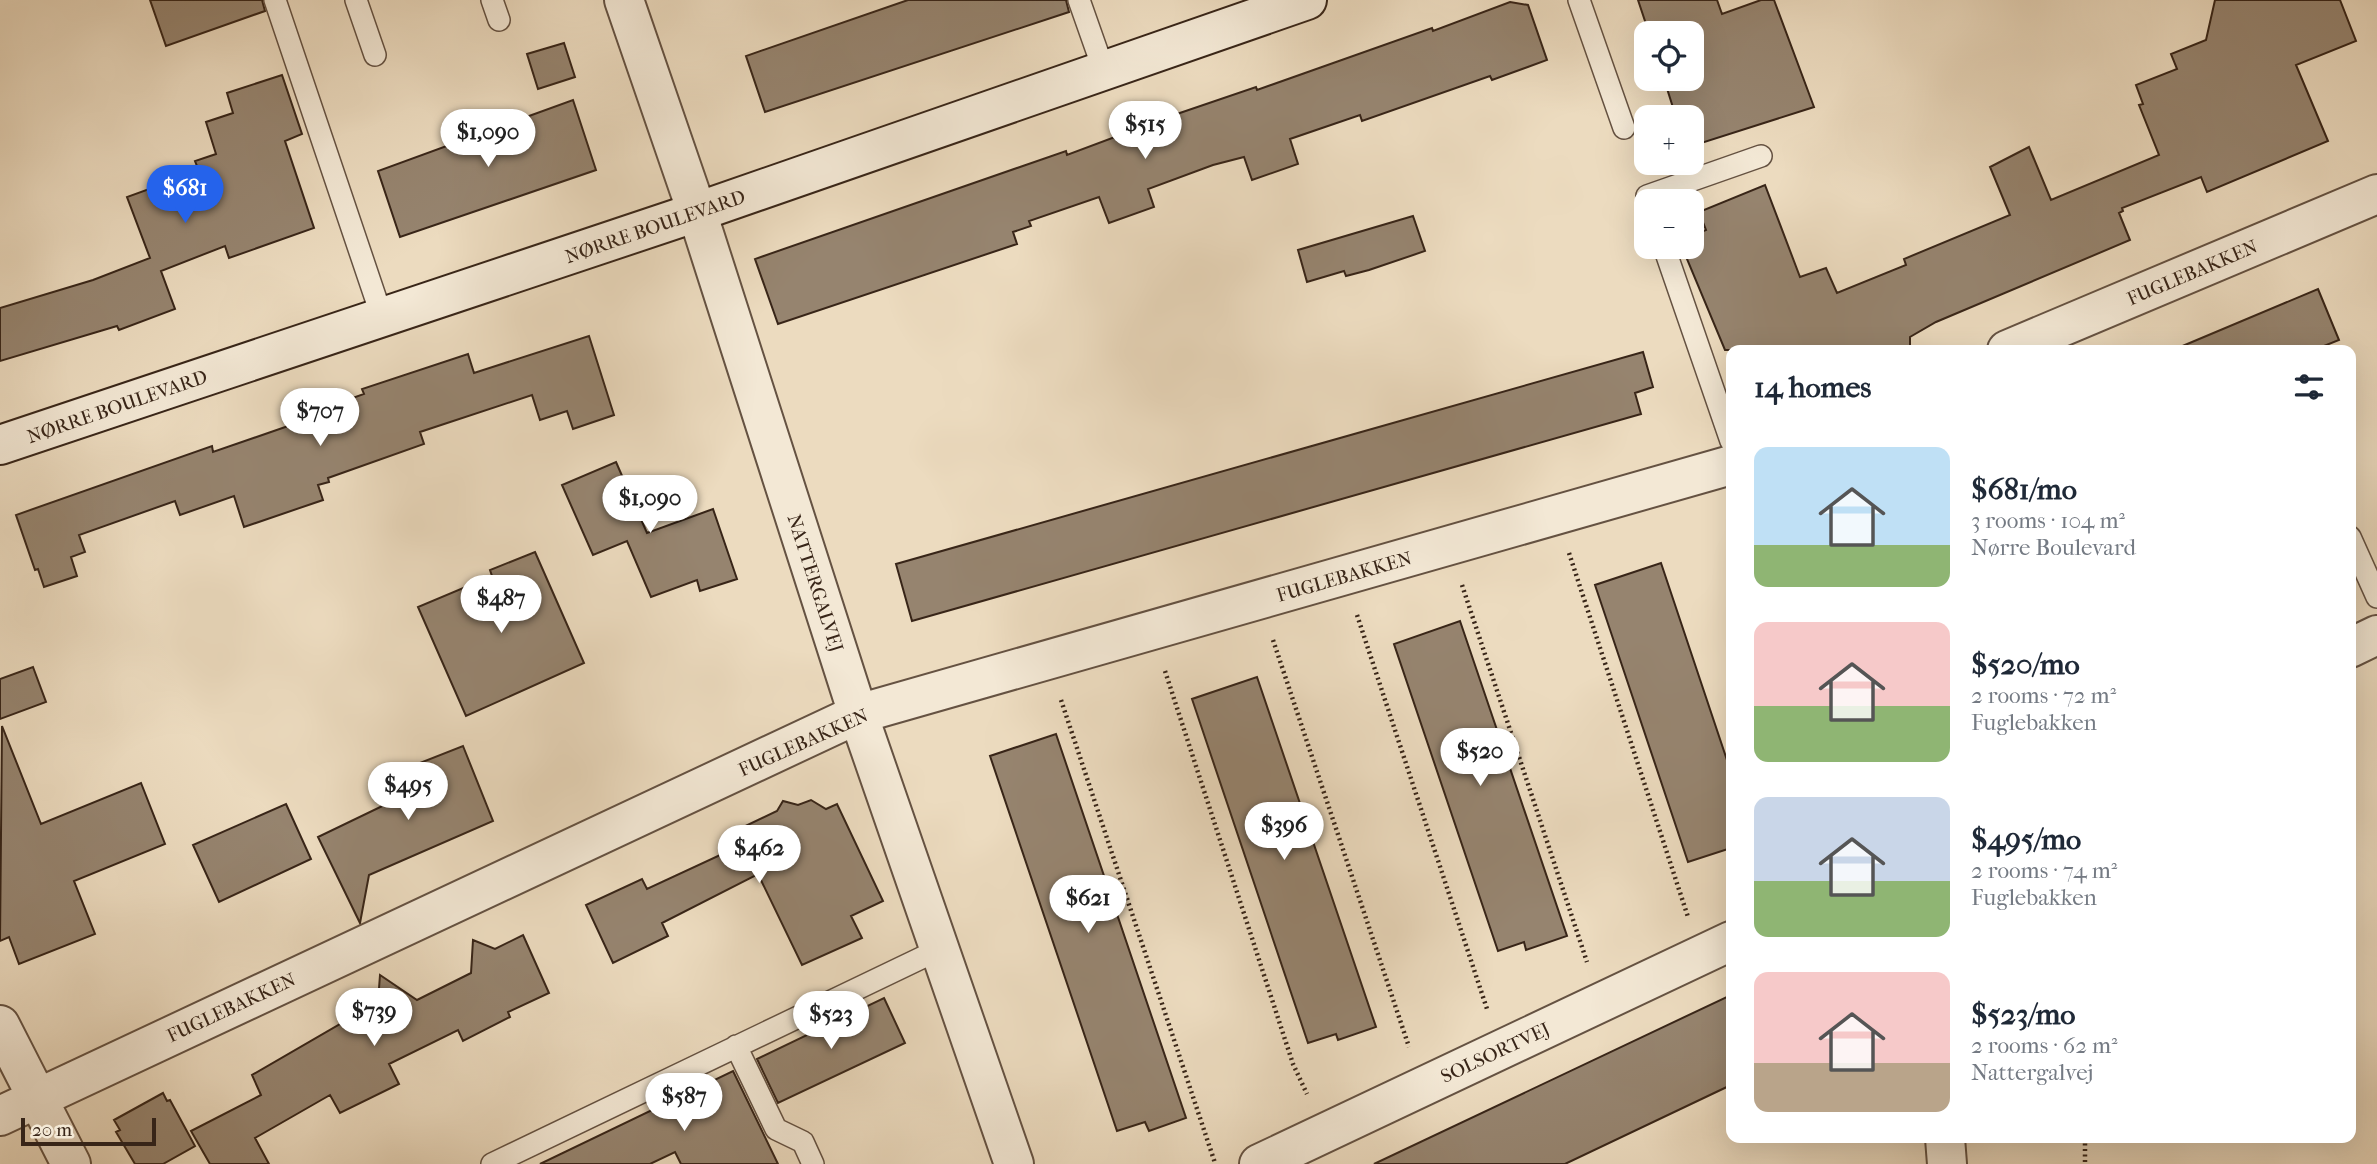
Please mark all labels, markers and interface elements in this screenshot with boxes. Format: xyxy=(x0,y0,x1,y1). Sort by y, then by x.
map controls xyxy=(1634,21,1704,259)
button: locate xyxy=(1634,21,1704,91)
pin: $515 xyxy=(1104,102,1186,161)
button: + xyxy=(1634,105,1704,175)
pin: $1,090 xyxy=(431,110,545,169)
text: $515 xyxy=(1125,110,1165,137)
text: $1,090 xyxy=(456,118,520,145)
pin: $681 xyxy=(144,166,226,225)
text: $681 xyxy=(163,174,207,201)
street label: NØRRE BOULEVARD xyxy=(562,186,748,268)
button: − xyxy=(1634,189,1704,259)
street label: FUGLEBAKKEN xyxy=(2124,235,2261,310)
street label: NØRRE BOULEVARD xyxy=(24,366,210,448)
icon: filters xyxy=(2290,368,2328,406)
text: 14 homes xyxy=(1754,370,1871,405)
pin: $707 xyxy=(279,388,361,448)
text: $707 xyxy=(296,397,344,424)
text: $681/mo xyxy=(1971,472,2077,507)
icon: home xyxy=(1810,475,1894,559)
pin: $1,090 xyxy=(593,476,707,535)
text: $1,090 xyxy=(618,484,682,511)
text: 3 rooms · 104 m² xyxy=(1971,507,2125,534)
street label: NATTERGALVEJ xyxy=(782,512,848,655)
text: Nørre Boulevard xyxy=(1971,534,2136,561)
street label: FUGLEBAKKEN xyxy=(1274,547,1415,607)
pin: $487 xyxy=(460,576,542,635)
text: $487 xyxy=(477,584,525,611)
text: $520/mo xyxy=(1971,647,2080,682)
icon: home xyxy=(1810,650,1894,734)
text: 2 rooms · 72 m² xyxy=(1971,682,2116,709)
street label: FUGLEBAKKEN xyxy=(735,704,872,781)
text: Fuglebakken xyxy=(1971,709,2097,736)
pin: $520 xyxy=(1439,728,1521,788)
text: $520 xyxy=(1456,737,1504,764)
pin: $495 xyxy=(367,762,449,822)
text: $495 xyxy=(384,771,432,798)
pin: $396 xyxy=(1243,802,1325,862)
text: $396 xyxy=(1261,811,1307,838)
text: $495/mo xyxy=(1971,822,2081,857)
icon: home xyxy=(1810,825,1894,909)
pin: $462 xyxy=(718,826,800,885)
text: $462 xyxy=(734,834,784,861)
text: 2 rooms · 74 m² xyxy=(1971,857,2117,884)
pin: $621 xyxy=(1047,876,1129,935)
text: $621 xyxy=(1065,884,1111,911)
text: Fuglebakken xyxy=(1971,884,2097,911)
street label: FUGLEBAKKEN xyxy=(164,968,300,1047)
pin: $739 xyxy=(333,988,415,1048)
pin: $523 xyxy=(790,992,872,1051)
text: $739 xyxy=(351,997,397,1024)
text: $523/mo xyxy=(1971,997,2076,1032)
text: $523 xyxy=(809,1000,853,1027)
icon: home xyxy=(1810,1000,1894,1084)
street label: SOLSORTVEJ xyxy=(1437,1018,1554,1088)
text: 2 rooms · 62 m² xyxy=(1971,1032,2118,1059)
text: Nattergalvej xyxy=(1971,1059,2093,1086)
pin: $587 xyxy=(643,1074,725,1133)
text: $587 xyxy=(661,1082,707,1109)
scale bar xyxy=(21,1115,156,1147)
text: 20 m xyxy=(32,1119,72,1141)

